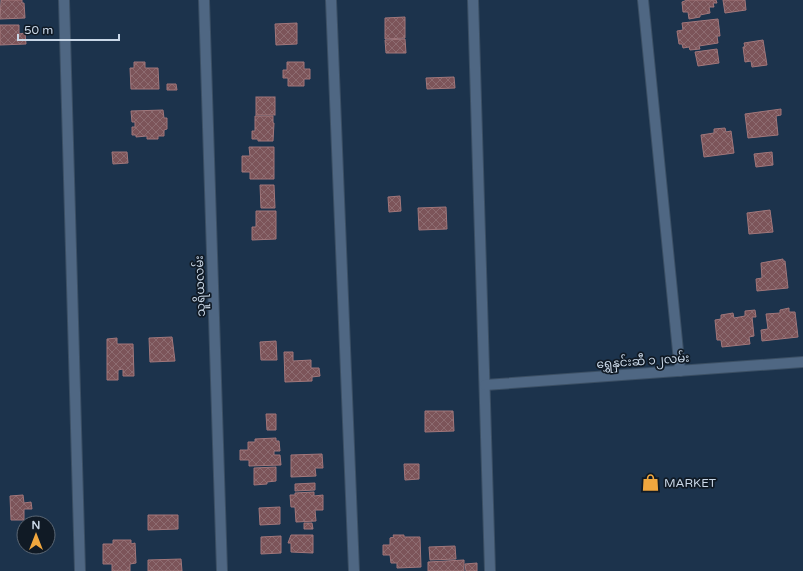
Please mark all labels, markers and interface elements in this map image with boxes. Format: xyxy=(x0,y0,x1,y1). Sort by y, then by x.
scale bar xyxy=(18,16,119,42)
text: 50 m xyxy=(24,23,53,37)
street label: သူရိယလမ်း xyxy=(190,255,211,317)
street label: ရွှေနှင်းဆီ ၁၂လမ်း xyxy=(596,349,690,374)
shop icon: MARKET xyxy=(641,473,661,493)
place label: MARKET xyxy=(664,476,717,490)
north arrow xyxy=(16,515,56,555)
text: N xyxy=(32,519,40,532)

